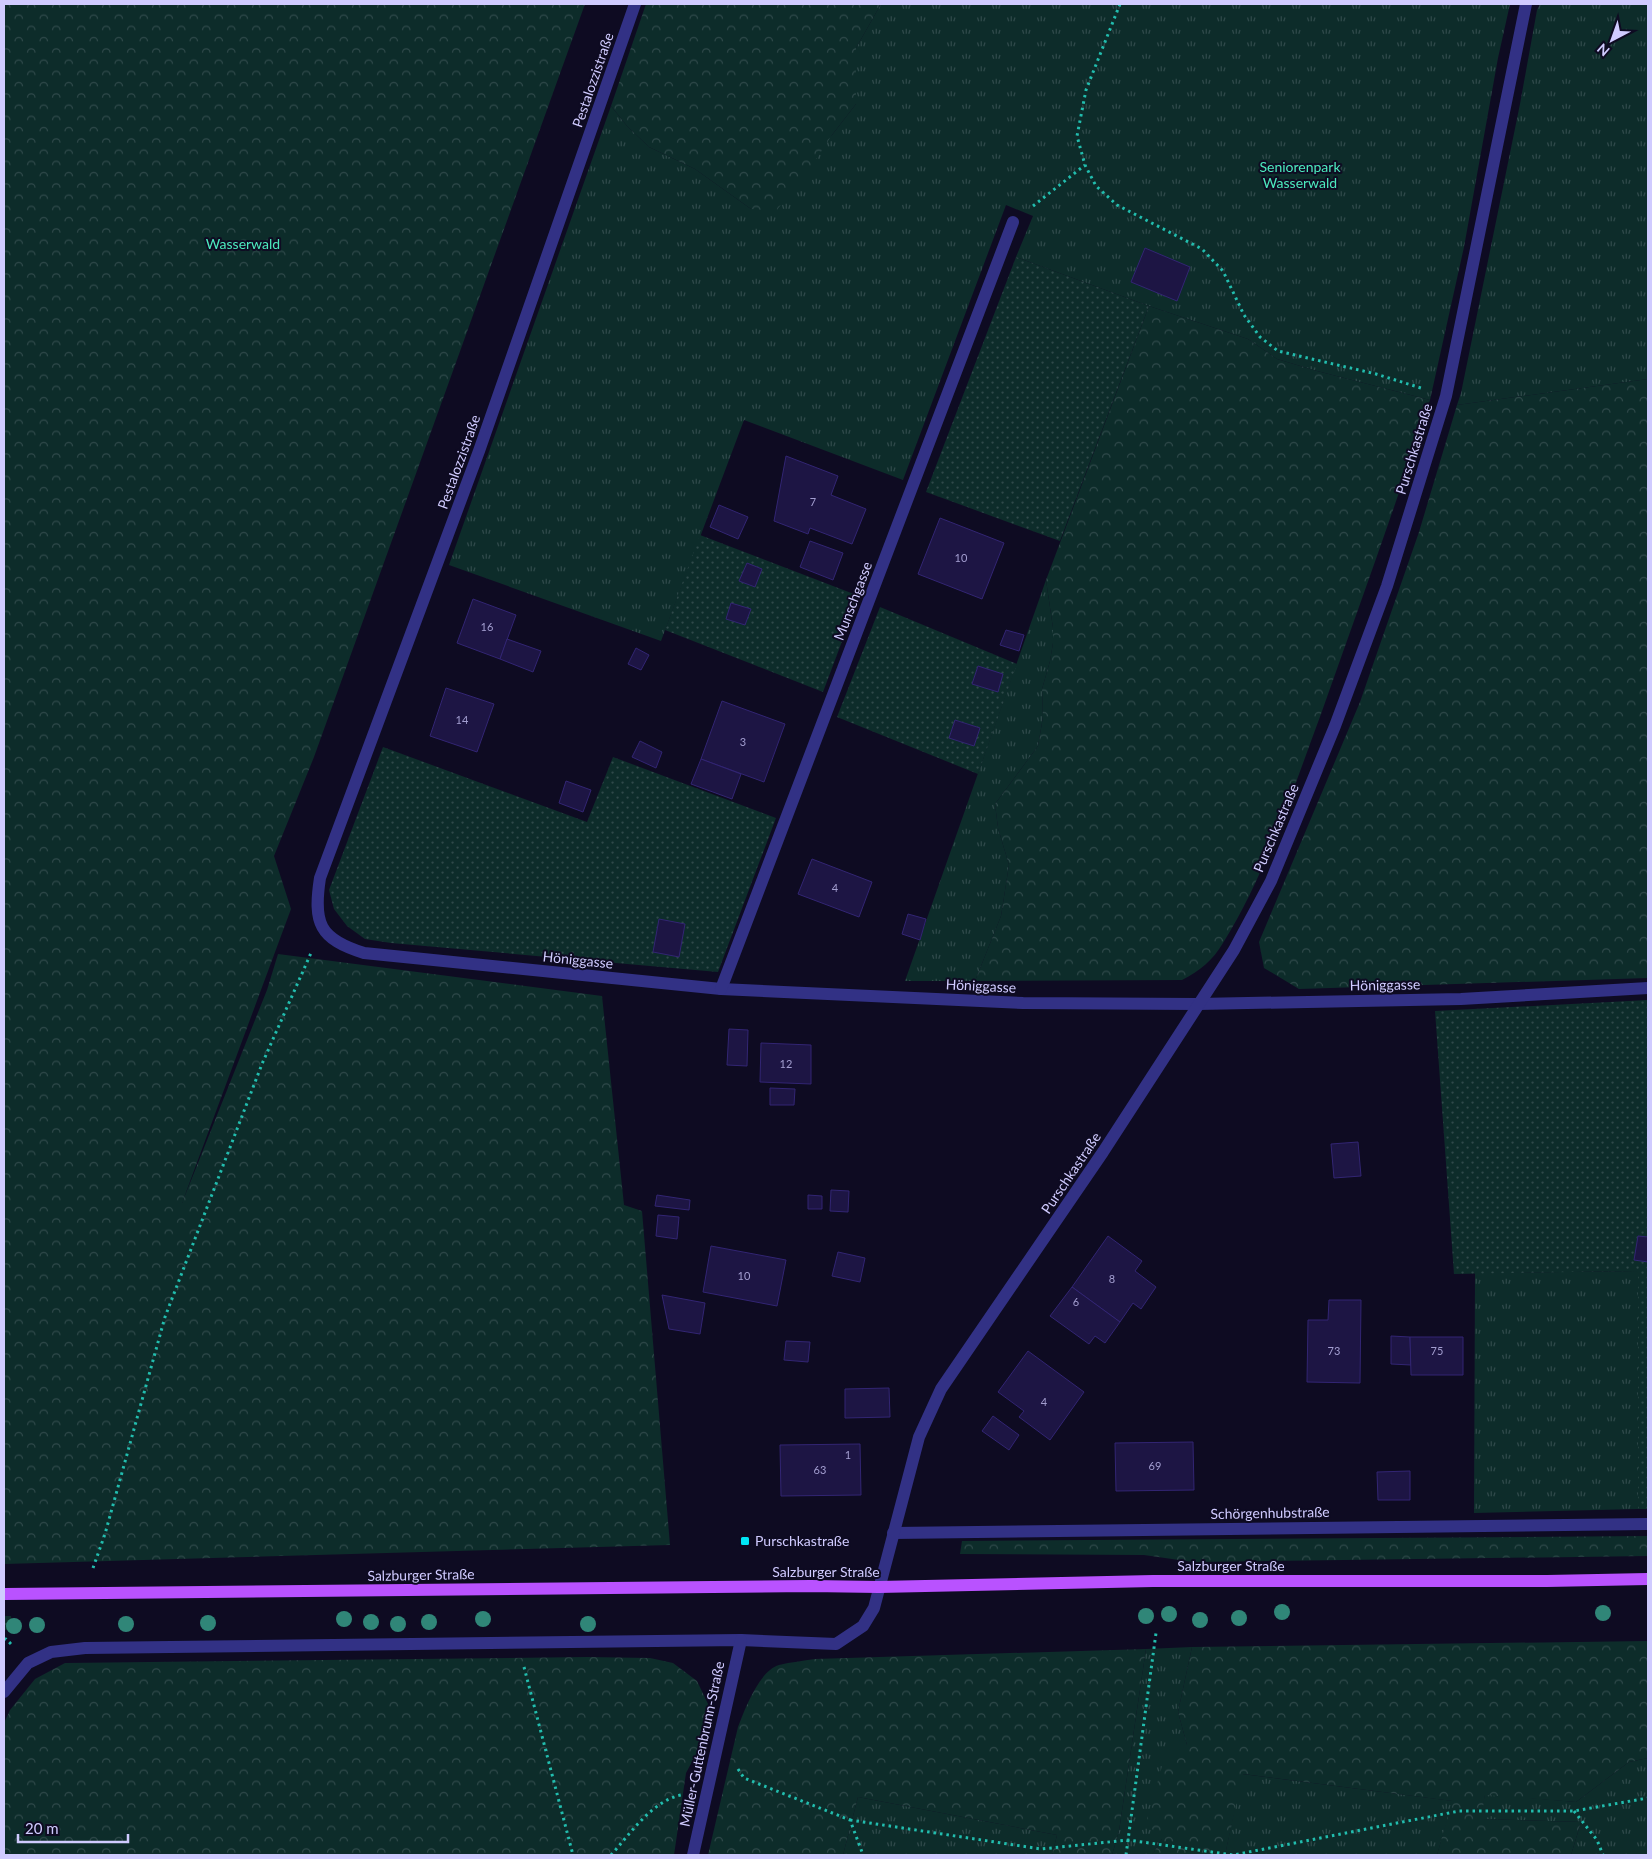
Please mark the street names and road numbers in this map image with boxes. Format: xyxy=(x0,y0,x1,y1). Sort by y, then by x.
street label: Pestalozzistraße xyxy=(568,30,617,129)
street label: Purschkastraße xyxy=(1392,401,1435,496)
street label: Pestalozzistraße xyxy=(434,412,483,511)
street label: Munschgasse xyxy=(830,559,875,643)
street label: Purschkastraße xyxy=(1249,781,1302,875)
street label: Höniggasse xyxy=(542,947,614,972)
street label: Höniggasse xyxy=(945,975,1017,996)
street label: Höniggasse xyxy=(1350,975,1420,994)
street label: Purschkastraße xyxy=(1037,1129,1104,1217)
street label: Schörgenhubstraße xyxy=(1210,1503,1330,1522)
street label: Salzburger Straße xyxy=(1177,1557,1285,1574)
street label: Salzburger Straße xyxy=(772,1563,880,1580)
street label: Salzburger Straße xyxy=(367,1565,475,1584)
street label: Müller-Guttenbrunn-Straße xyxy=(676,1660,727,1828)

